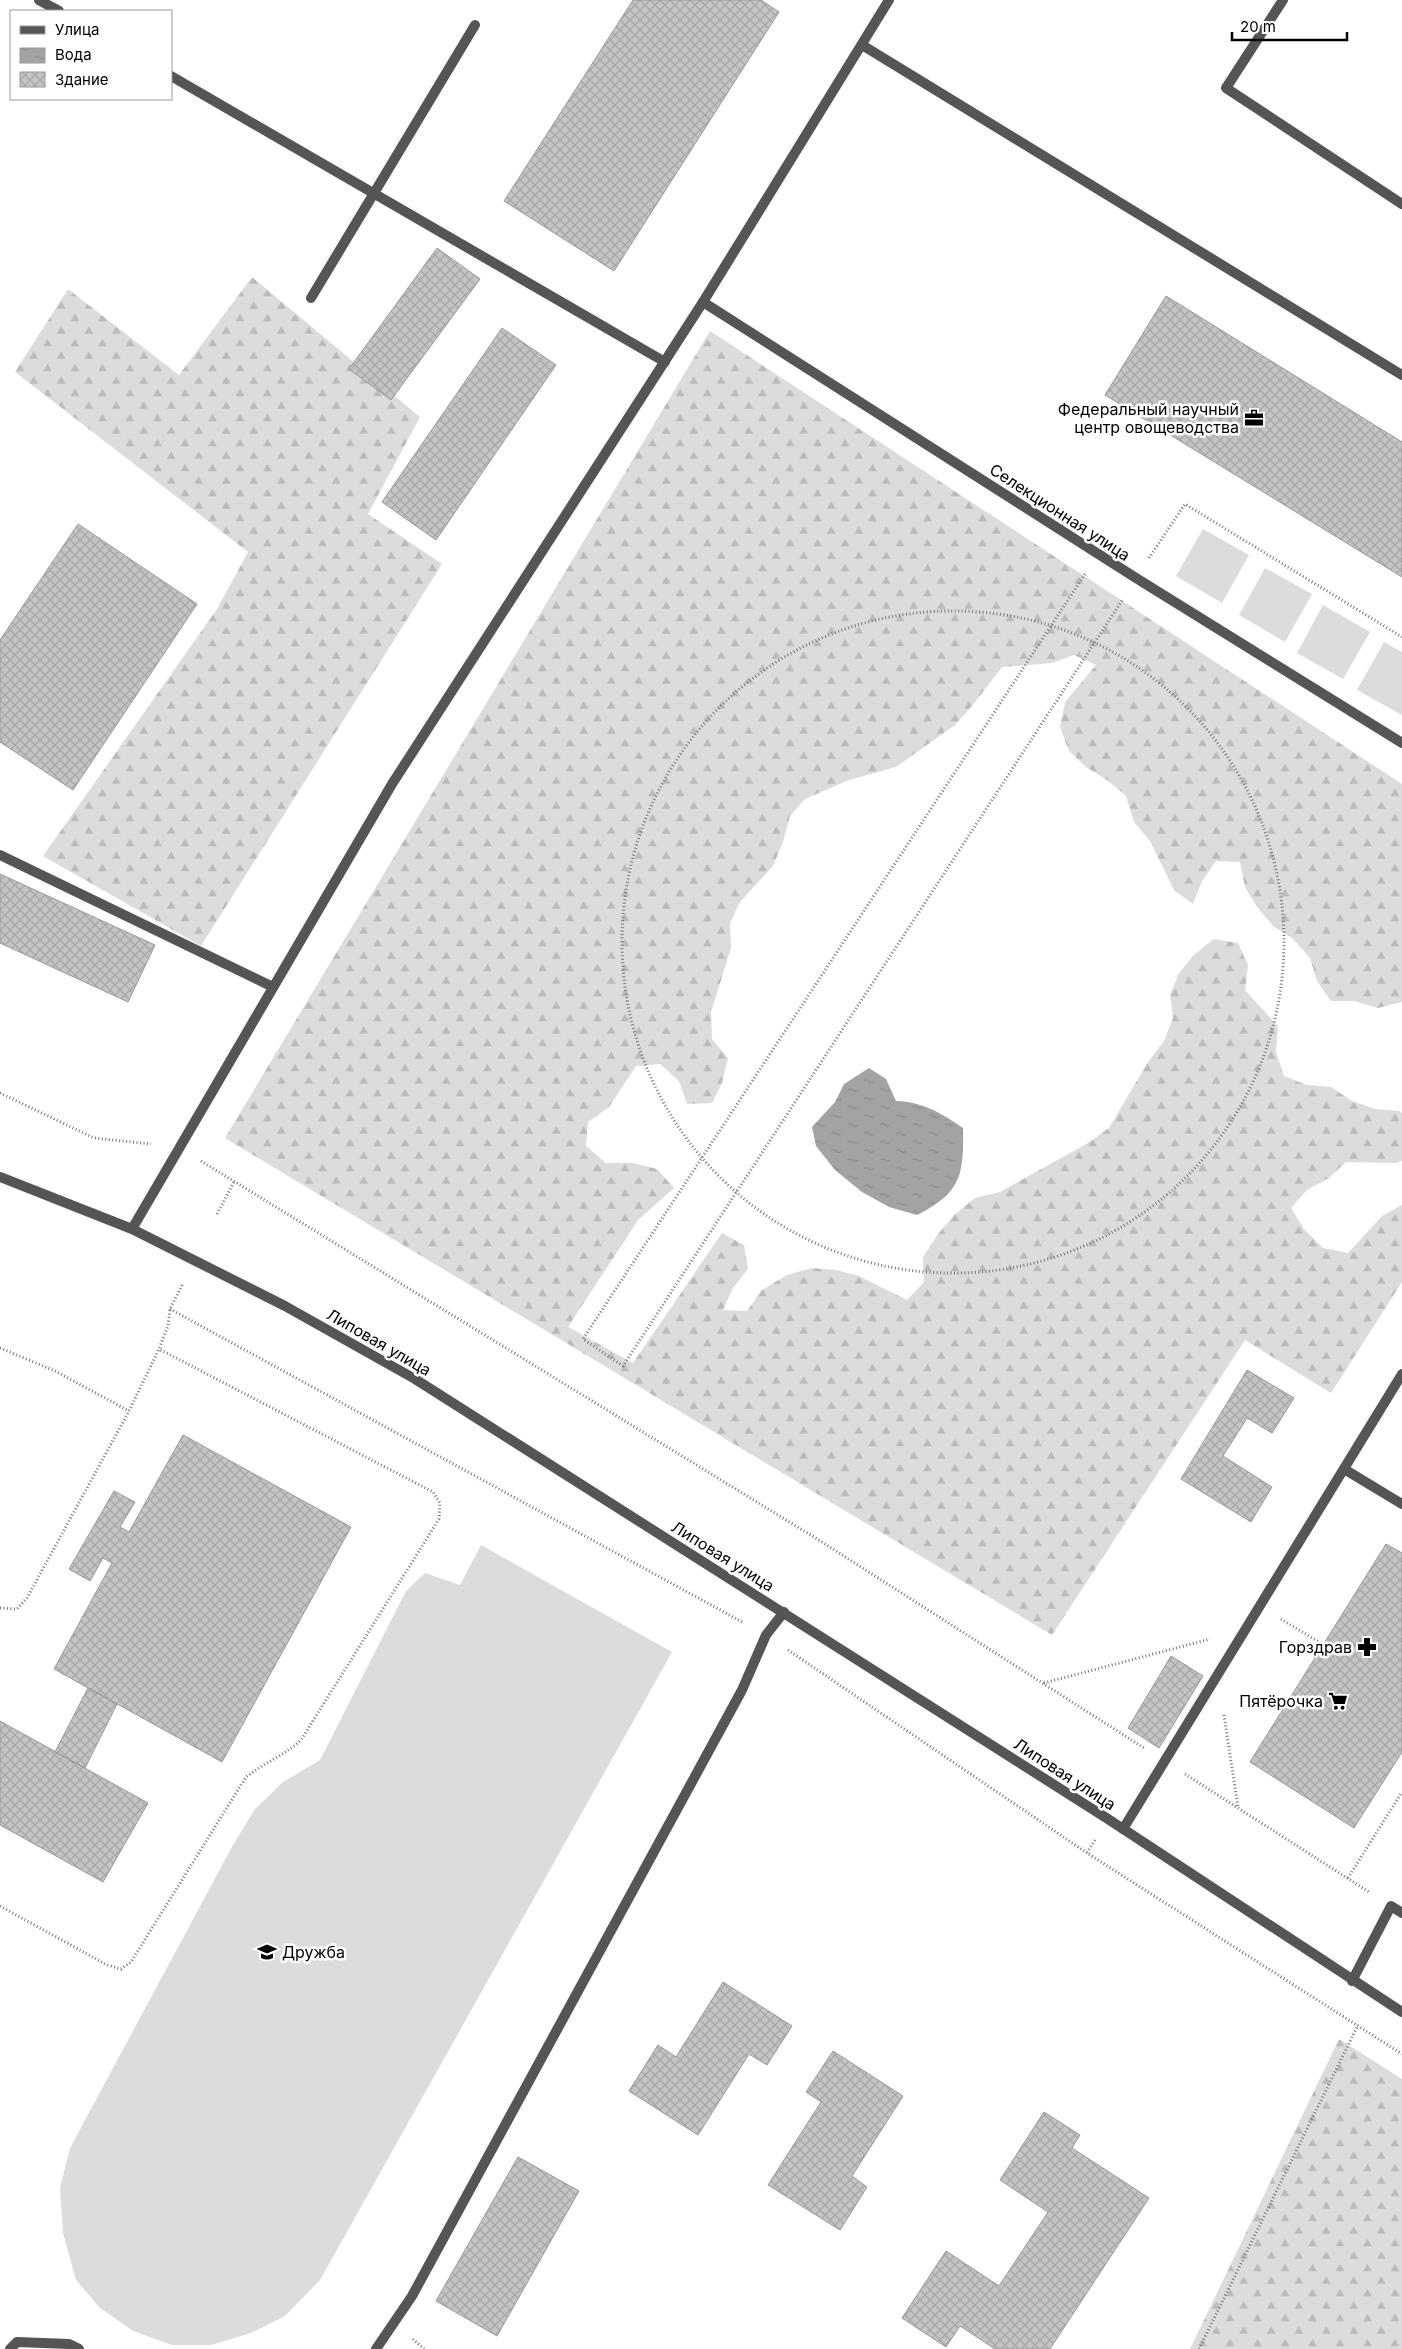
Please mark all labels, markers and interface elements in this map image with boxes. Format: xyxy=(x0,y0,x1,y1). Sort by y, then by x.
legend xyxy=(10,10,172,100)
scale bar xyxy=(1232,10,1347,42)
text: 20 m xyxy=(1240,17,1276,36)
text: Улица xyxy=(55,20,99,39)
text: Вода xyxy=(55,45,92,64)
text: Здание xyxy=(55,70,109,89)
place label: Федеральный научный центр овощеводства xyxy=(1058,399,1239,437)
office icon: Федеральный научный центр овощеводства xyxy=(1243,407,1265,429)
street label: Селекционная улица xyxy=(986,459,1134,565)
street label: Липовая улица xyxy=(323,1304,435,1380)
street label: Липовая улица xyxy=(668,1516,778,1596)
pharmacy icon: Горздрав xyxy=(1356,1636,1378,1658)
place label: Горздрав xyxy=(1279,1637,1352,1657)
supermarket icon: Пятёрочка xyxy=(1327,1690,1349,1712)
place label: Пятёрочка xyxy=(1239,1691,1323,1711)
street label: Липовая улица xyxy=(1010,1734,1120,1814)
school or university icon: Дружба xyxy=(256,1941,278,1963)
place label: Дружба xyxy=(282,1942,345,1962)

